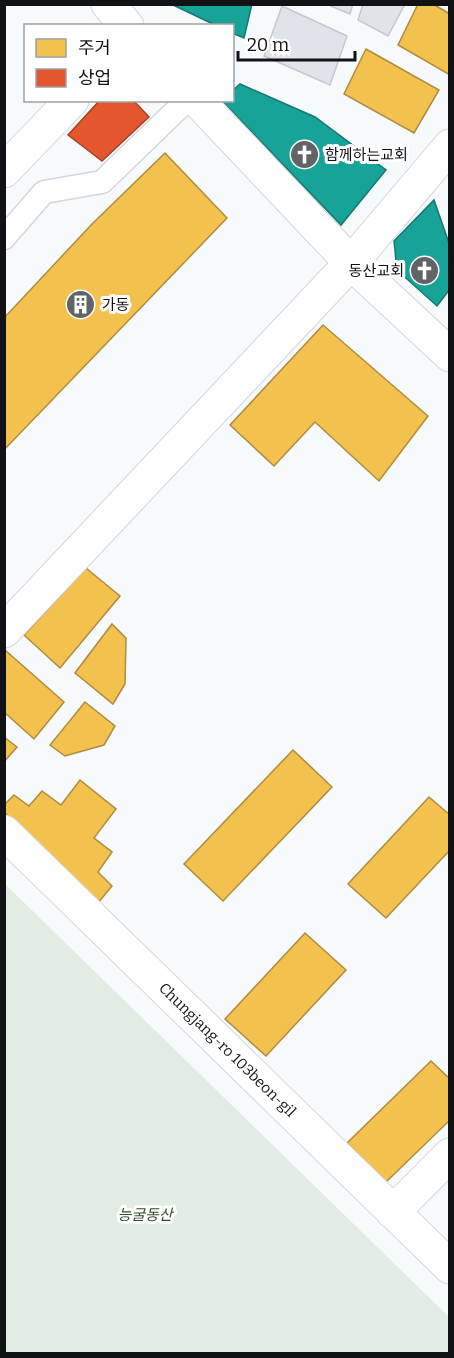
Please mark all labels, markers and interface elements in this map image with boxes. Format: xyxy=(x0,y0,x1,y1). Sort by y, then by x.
legend xyxy=(24,24,234,102)
scale bar xyxy=(238,24,355,62)
text: 20 m xyxy=(247,34,289,56)
text: 주거 xyxy=(78,37,111,59)
text: 상업 xyxy=(78,67,111,89)
church icon: 함께하는교회 xyxy=(288,139,320,171)
place label: 함께하는교회 xyxy=(325,146,408,164)
church icon: 동산교회 xyxy=(409,255,441,287)
place label: 동산교회 xyxy=(349,262,404,280)
building icon: 가동 xyxy=(65,289,97,321)
place label: 가동 xyxy=(102,296,130,314)
street label: Chungjang-ro 103beon-gil xyxy=(155,979,300,1121)
park label: 능굴동산 xyxy=(117,1206,175,1224)

